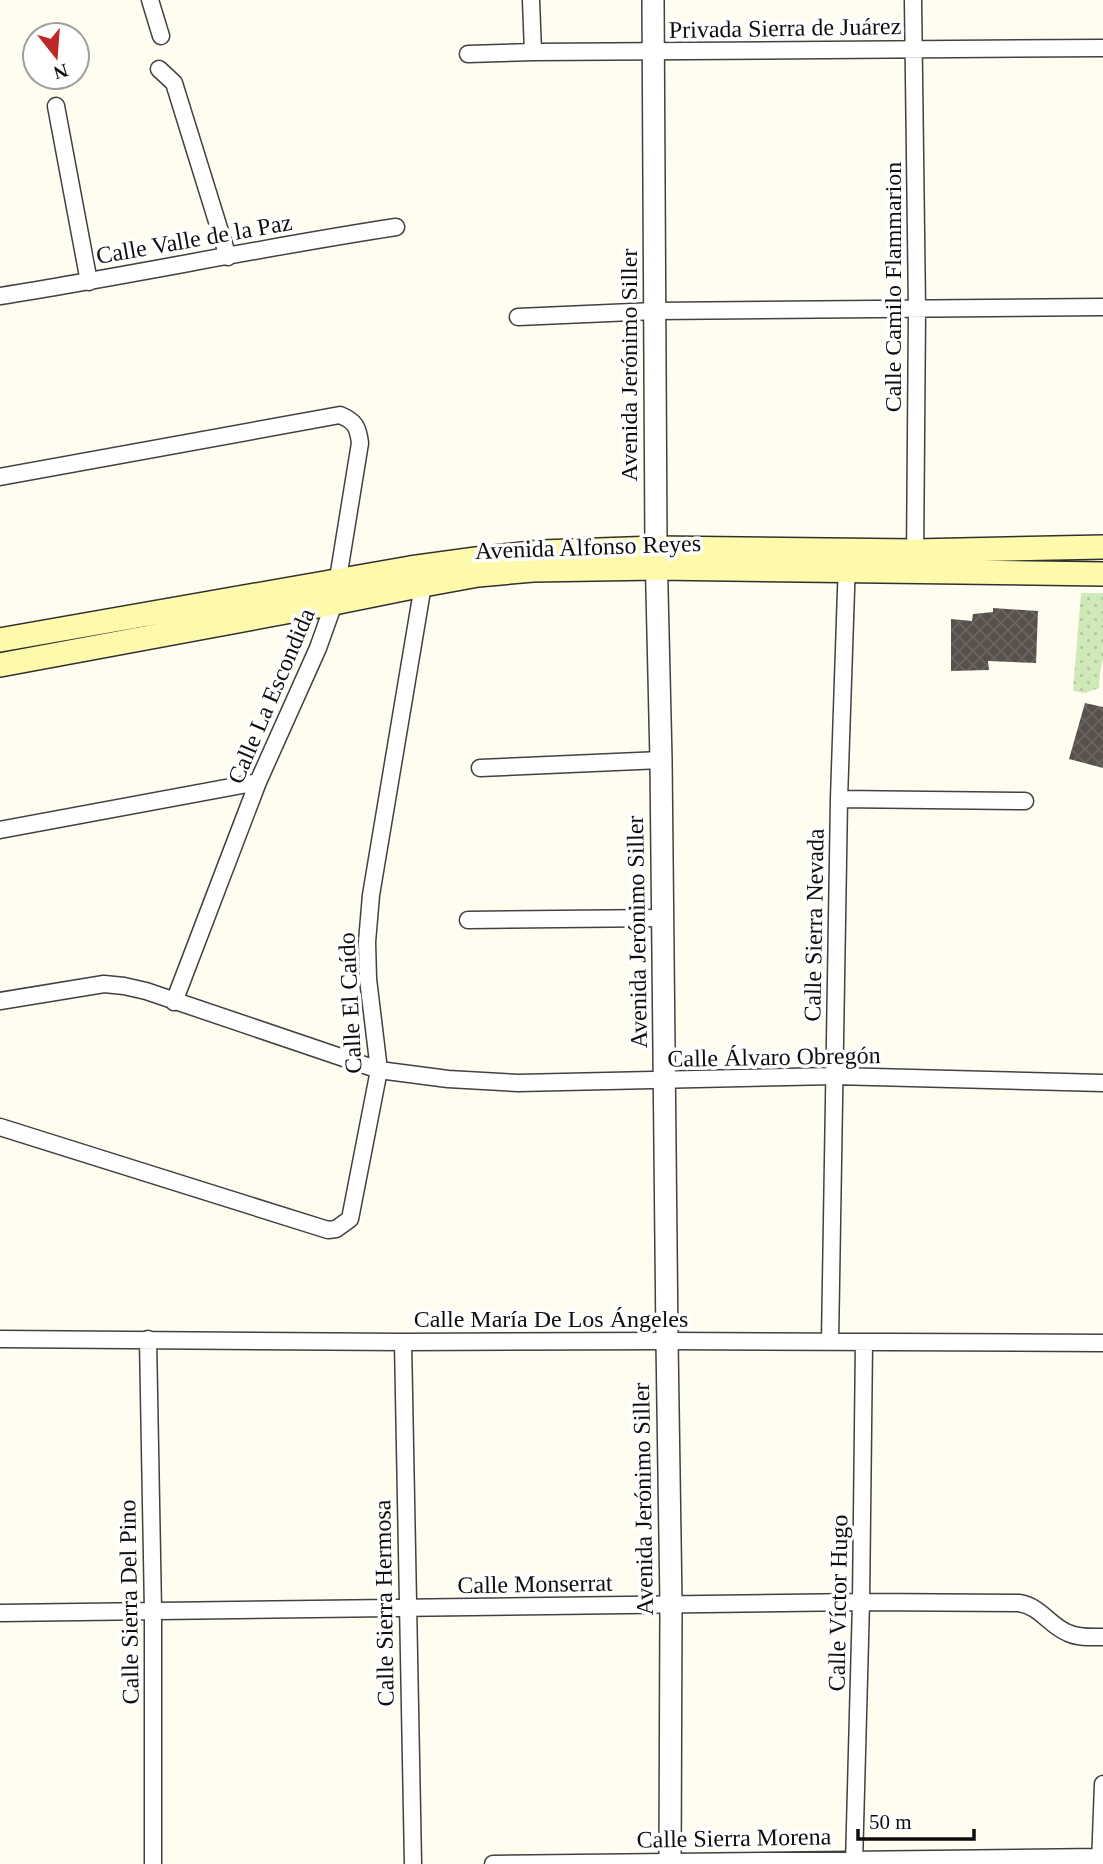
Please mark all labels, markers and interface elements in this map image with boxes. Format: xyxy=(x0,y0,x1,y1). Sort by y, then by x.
street label: Privada Sierra de Juárez xyxy=(669,13,901,43)
north arrow xyxy=(21,21,91,91)
text: N xyxy=(51,60,70,84)
street label: Calle Camilo Flammarion xyxy=(880,162,906,412)
street label: Calle Valle de la Paz xyxy=(94,209,294,269)
street label: Avenida Jerónimo Siller xyxy=(616,249,642,481)
street label: Avenida Alfonso Reyes xyxy=(475,530,701,564)
street label: Calle La Escondida xyxy=(222,604,320,788)
street label: Avenida Jerónimo Siller xyxy=(622,815,652,1049)
street label: Calle Sierra Nevada xyxy=(799,828,829,1022)
street label: Calle El Caído xyxy=(333,932,367,1074)
street label: Calle Álvaro Obregón xyxy=(667,1042,881,1072)
street label: Calle María De Los Ángeles xyxy=(414,1306,688,1332)
street label: Avenida Jerónimo Siller xyxy=(628,1382,658,1616)
street label: Calle Sierra Del Pino xyxy=(114,1499,144,1705)
street label: Calle Sierra Hermosa xyxy=(369,1499,399,1707)
street label: Calle Víctor Hugo xyxy=(823,1514,853,1692)
street label: Calle Monserrat xyxy=(457,1570,613,1598)
scale bar xyxy=(858,1798,974,1842)
text: 50 m xyxy=(869,1810,912,1834)
street label: Calle Sierra Morena xyxy=(636,1823,832,1853)

